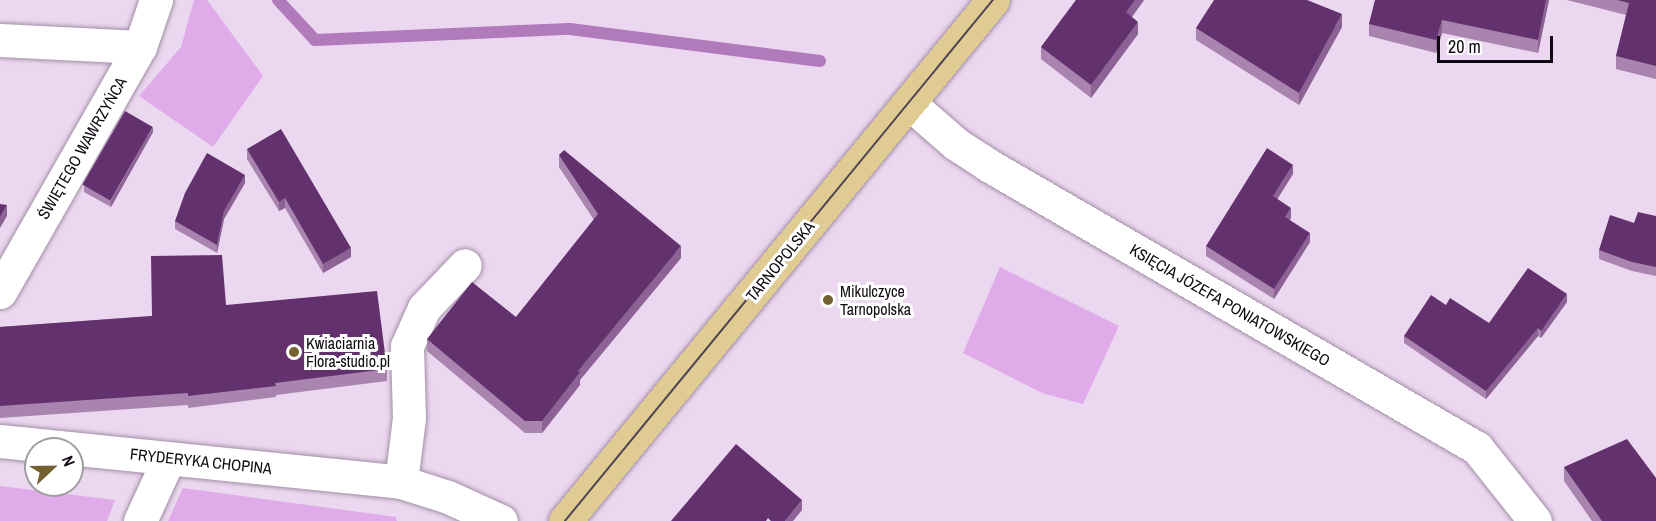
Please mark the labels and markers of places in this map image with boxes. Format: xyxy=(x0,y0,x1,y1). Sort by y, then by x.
place label: Mikulczyce Tarnopolska xyxy=(840,281,911,319)
marker: Mikulczyce Tarnopolska xyxy=(821,293,835,307)
place label: Kwiaciarnia Flora-studio.pl xyxy=(306,333,390,371)
marker: Kwiaciarnia Flora-studio.pl xyxy=(287,345,301,359)

